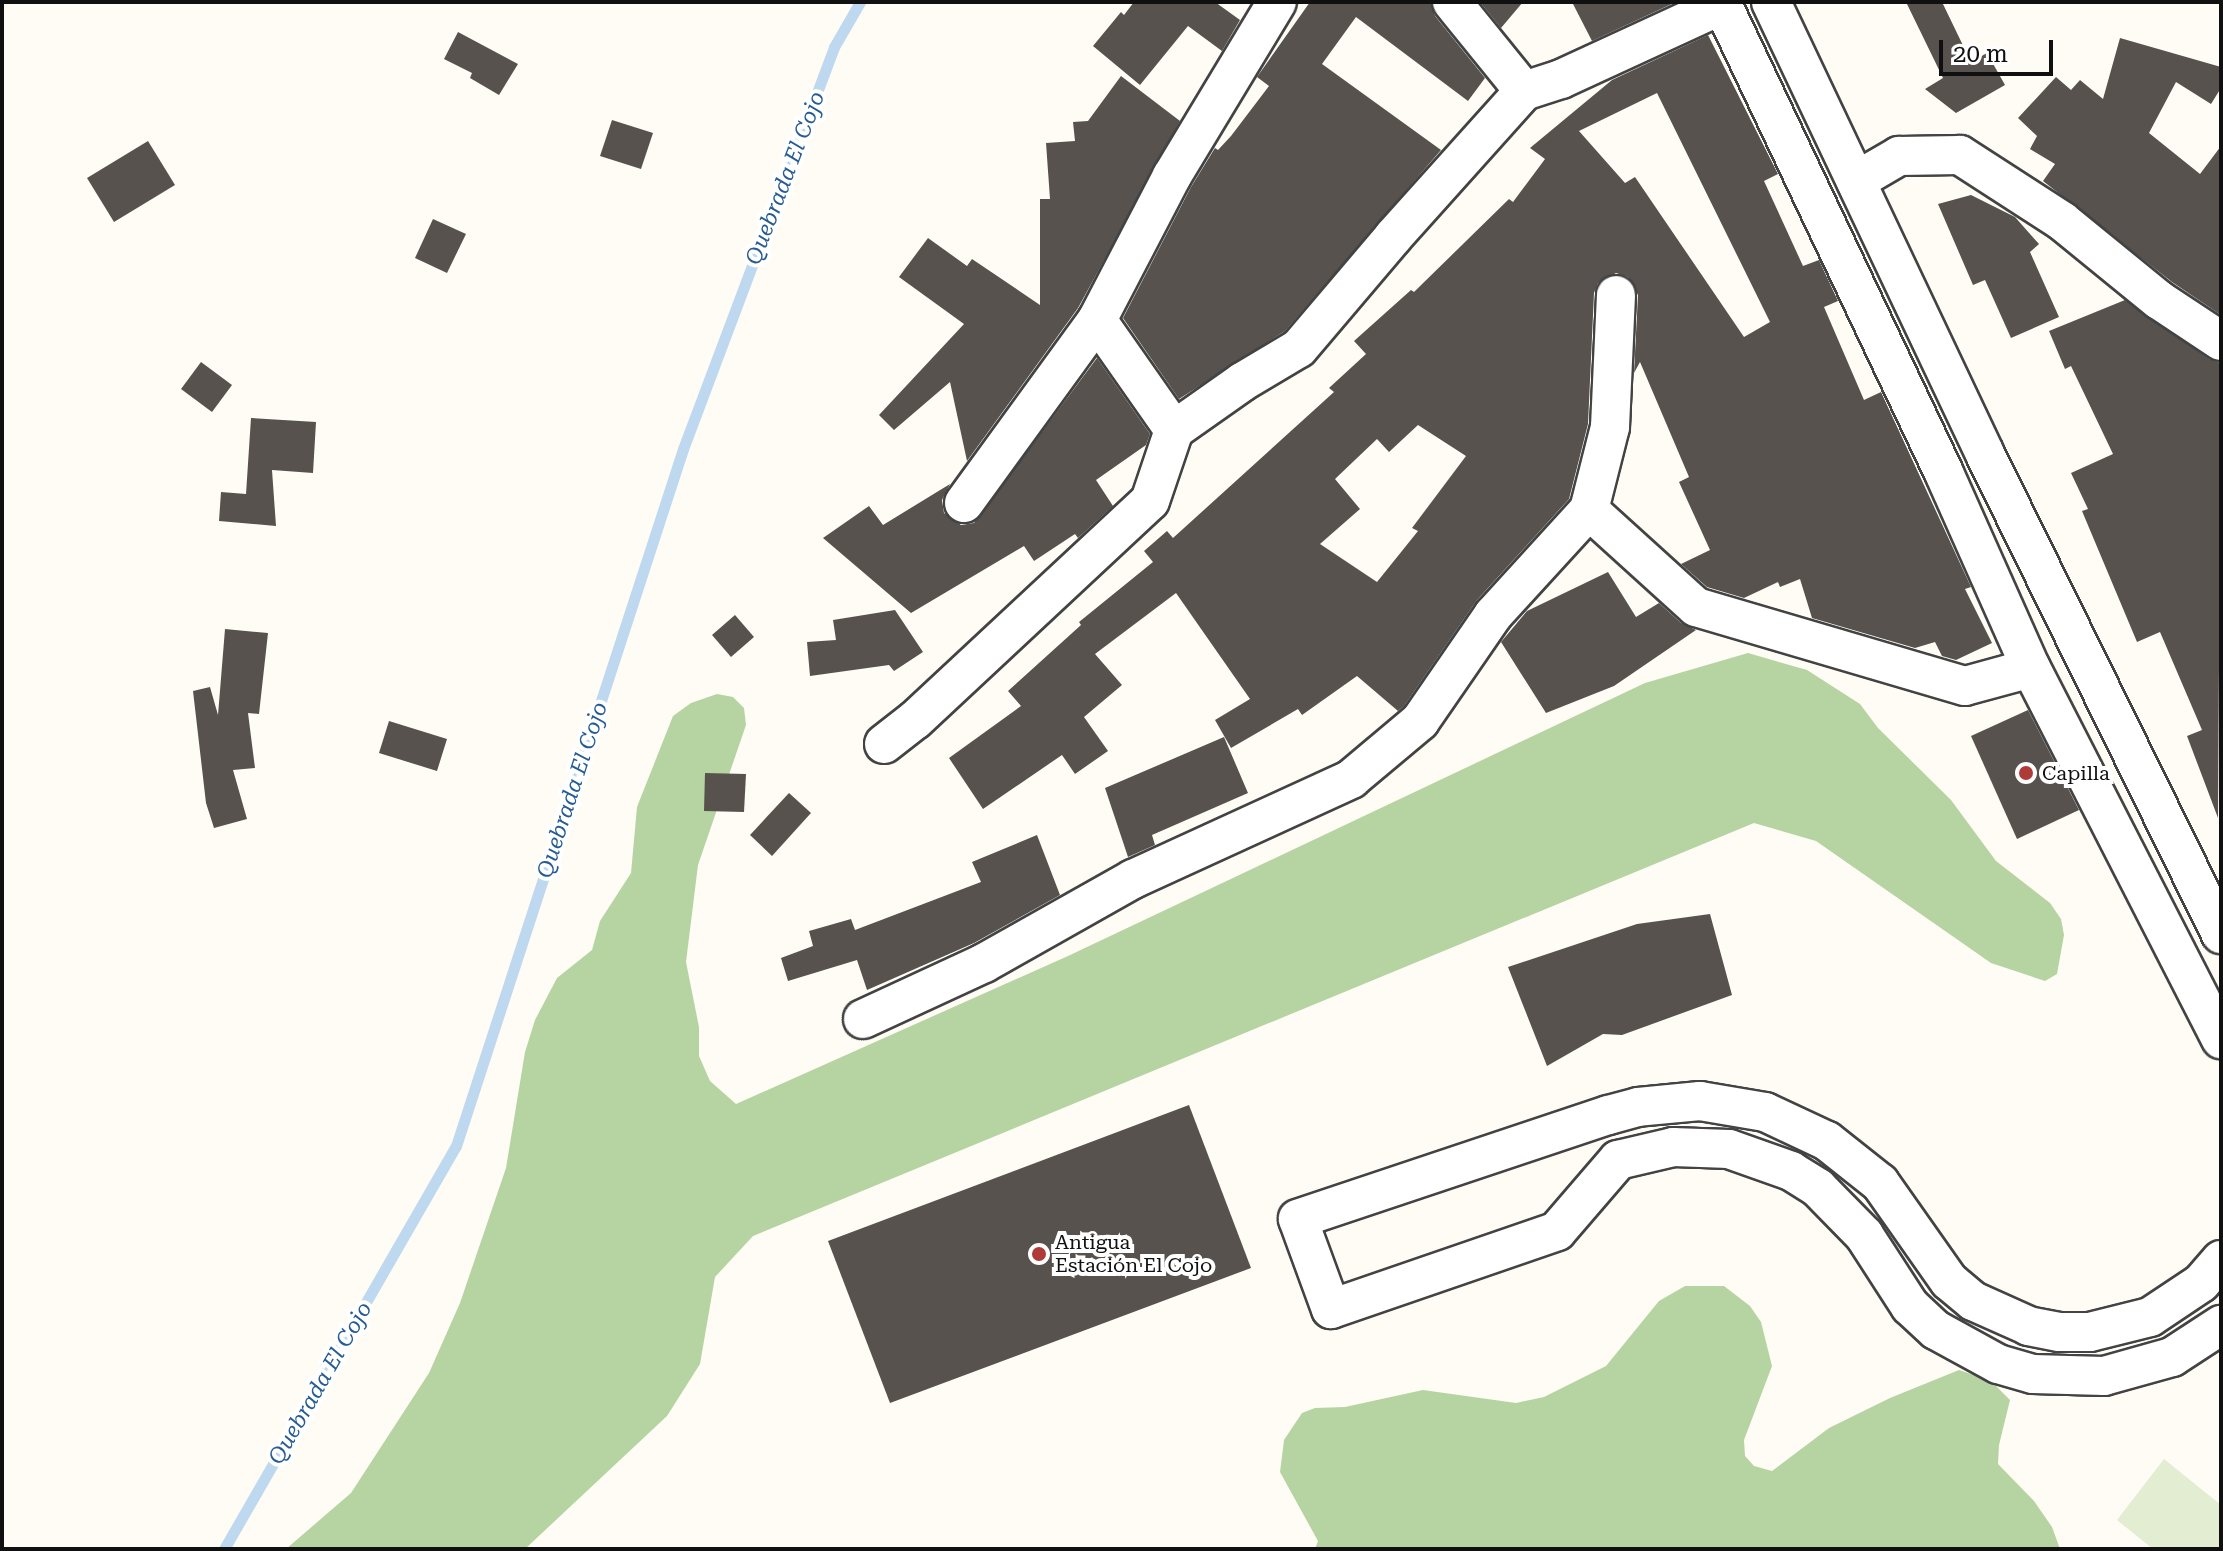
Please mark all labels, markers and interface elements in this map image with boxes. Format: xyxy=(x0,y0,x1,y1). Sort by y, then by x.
scale bar xyxy=(1943,24,2057,74)
text: 20 m xyxy=(1953,40,2008,68)
water label: Quebrada El Cojo xyxy=(740,88,830,268)
water label: Quebrada El Cojo xyxy=(531,699,613,881)
place label: Capilla xyxy=(2042,761,2110,785)
marker: Capilla xyxy=(2017,764,2035,782)
place label: Antigua Estación El Cojo xyxy=(1055,1230,1212,1277)
marker: Antigua Estación El Cojo xyxy=(1030,1245,1048,1263)
water label: Quebrada El Cojo xyxy=(263,1297,377,1469)

